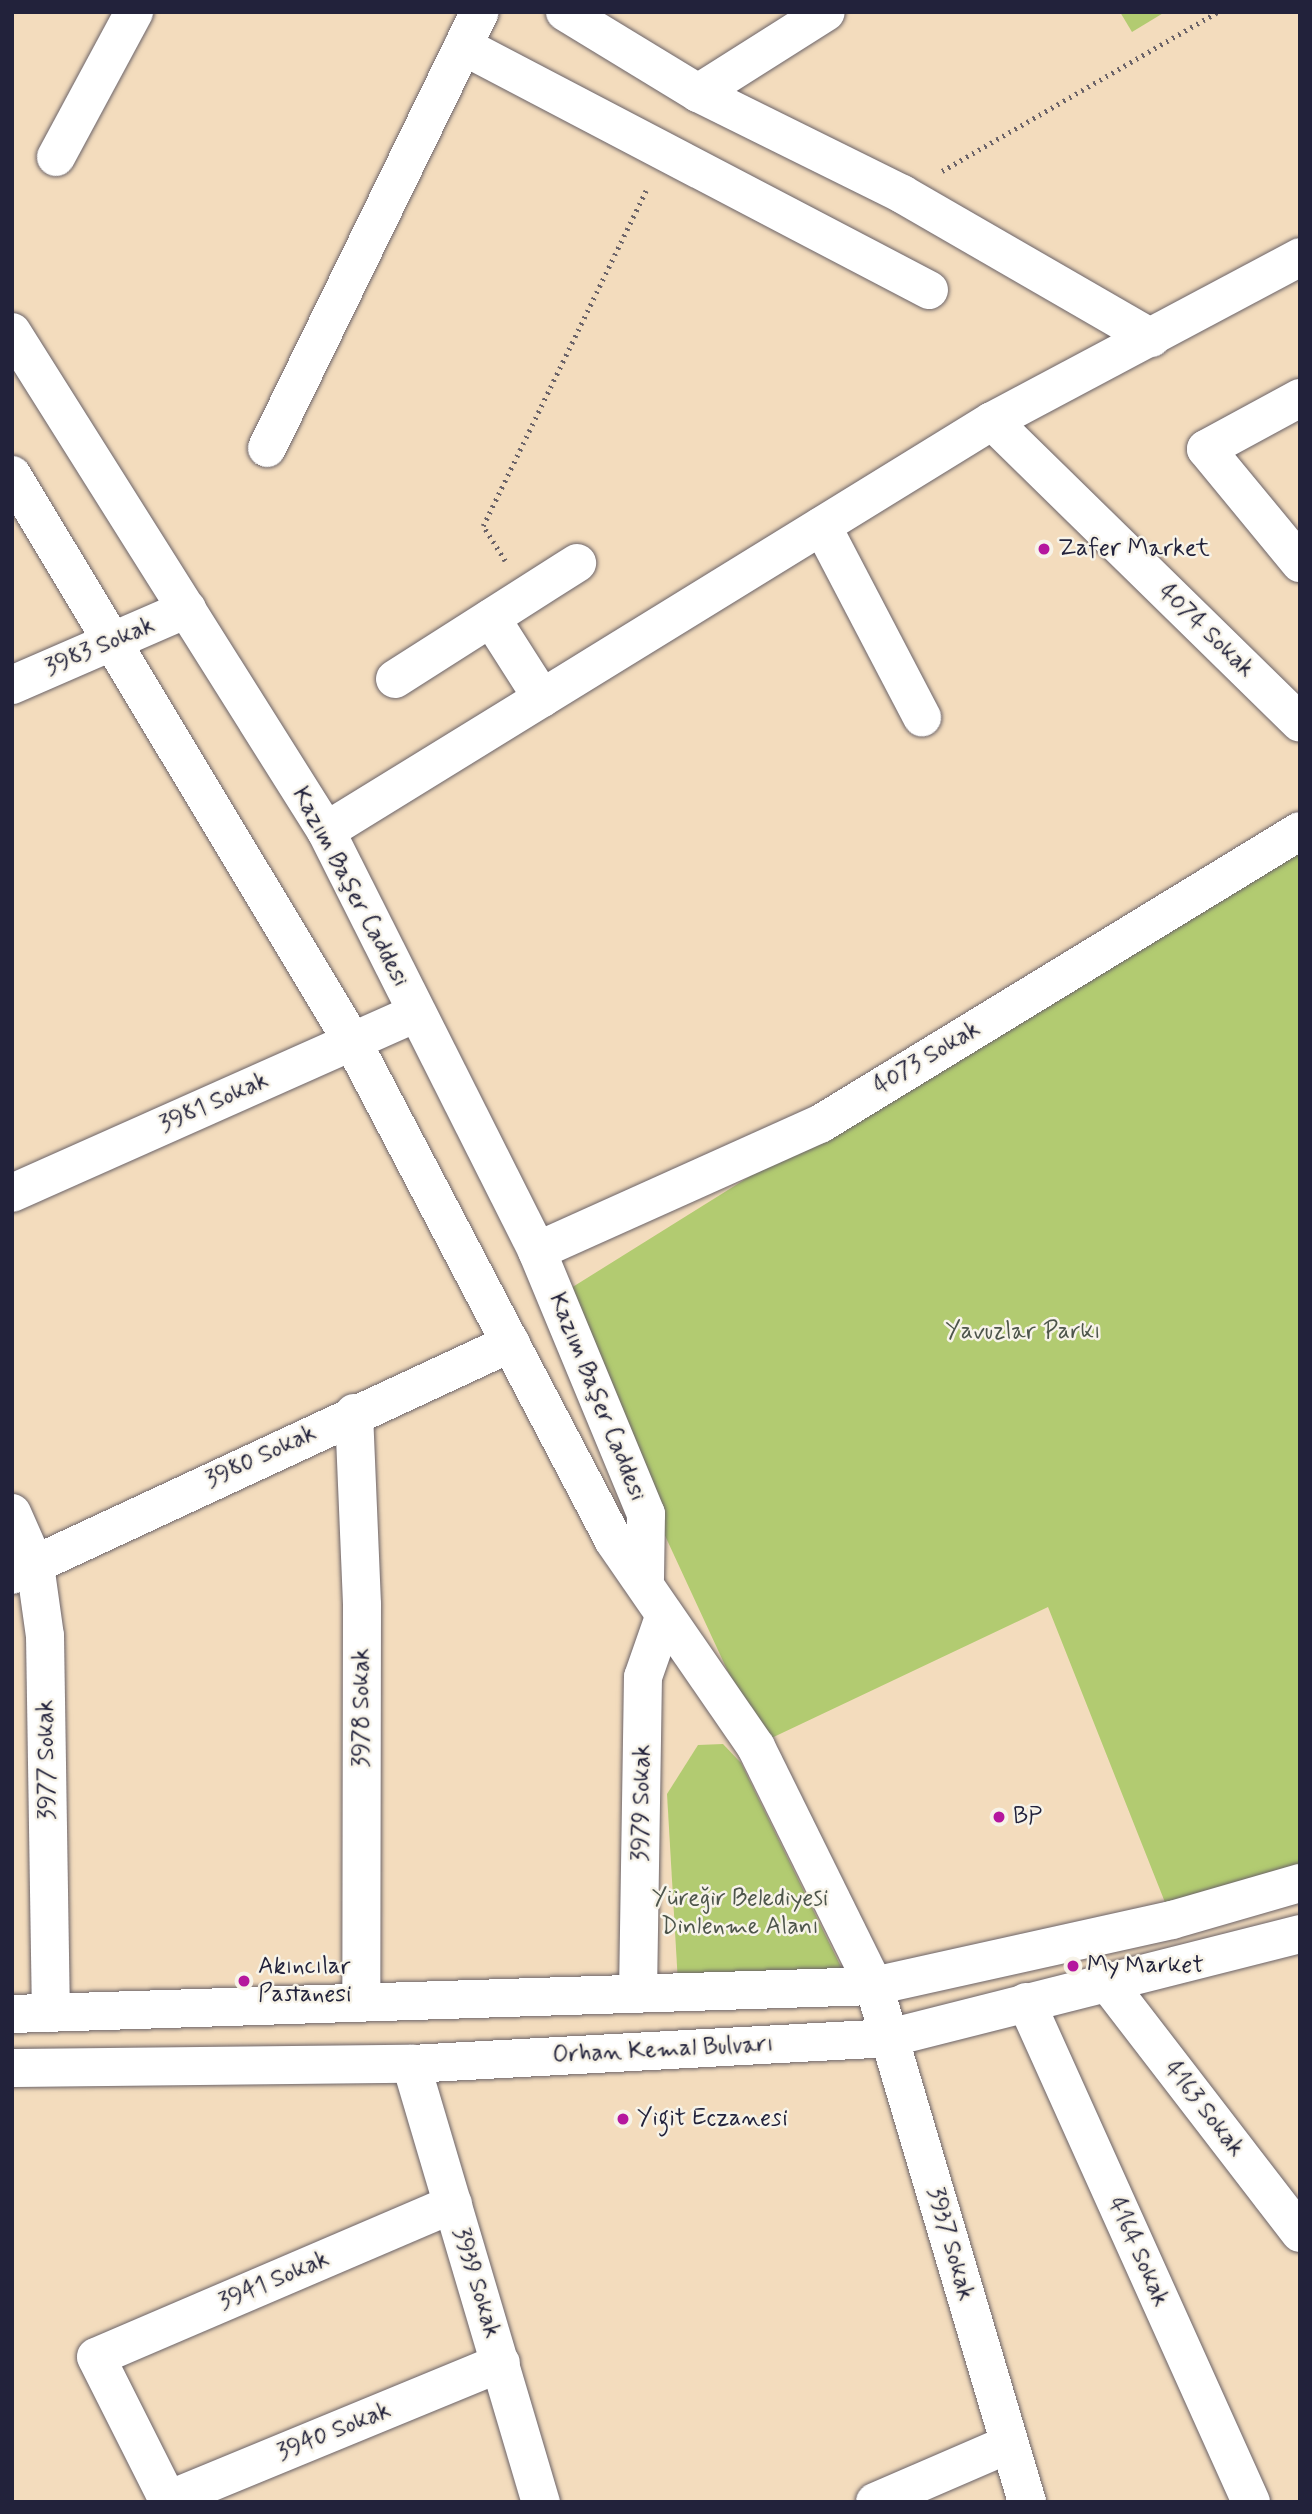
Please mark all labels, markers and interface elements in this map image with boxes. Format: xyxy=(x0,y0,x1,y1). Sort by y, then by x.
place label: Zafer Market xyxy=(1058,535,1208,563)
marker: Zafer Market xyxy=(1036,541,1052,557)
street label: 4074 Sokak xyxy=(1152,578,1260,684)
street label: 3983 Sokak xyxy=(41,611,159,683)
street label: Kazım Başer Caddesi xyxy=(284,780,416,994)
street label: 4073 Sokak xyxy=(869,1015,985,1101)
street label: 3981 Sokak xyxy=(155,1066,273,1140)
street label: Kazım Başer Caddesi xyxy=(541,1286,653,1508)
park label: Yavuzlar Parkı xyxy=(947,1318,1099,1346)
street label: 3980 Sokak xyxy=(201,1419,321,1495)
street label: 3978 Sokak xyxy=(348,1648,376,1768)
street label: 3977 Sokak xyxy=(32,1700,62,1820)
street label: 3979 Sokak xyxy=(627,1744,657,1862)
place label: BP xyxy=(1013,1803,1042,1831)
marker: BP xyxy=(991,1809,1007,1825)
park label: Yüreğir Belediyesi Dinlenme Alanı xyxy=(649,1885,831,1941)
place label: My Market xyxy=(1087,1952,1206,1980)
place label: Akıncılar Pastanesi xyxy=(258,1953,352,2009)
marker: My Market xyxy=(1065,1958,1081,1974)
marker: Akıncılar Pastanesi xyxy=(236,1973,252,1989)
street label: Orhan Kemal Bulvarı xyxy=(552,2030,774,2070)
street label: 4163 Sokak xyxy=(1158,2055,1250,2163)
place label: Yigit Eczanesi xyxy=(637,2105,788,2133)
marker: Yigit Eczanesi xyxy=(615,2111,631,2127)
street label: 3937 Sokak xyxy=(920,2184,980,2304)
street label: 4164 Sokak xyxy=(1101,2193,1175,2311)
street label: 3939 Sokak xyxy=(446,2224,506,2342)
street label: 3941 Sokak xyxy=(214,2245,334,2317)
street label: 3940 Sokak xyxy=(273,2396,395,2468)

